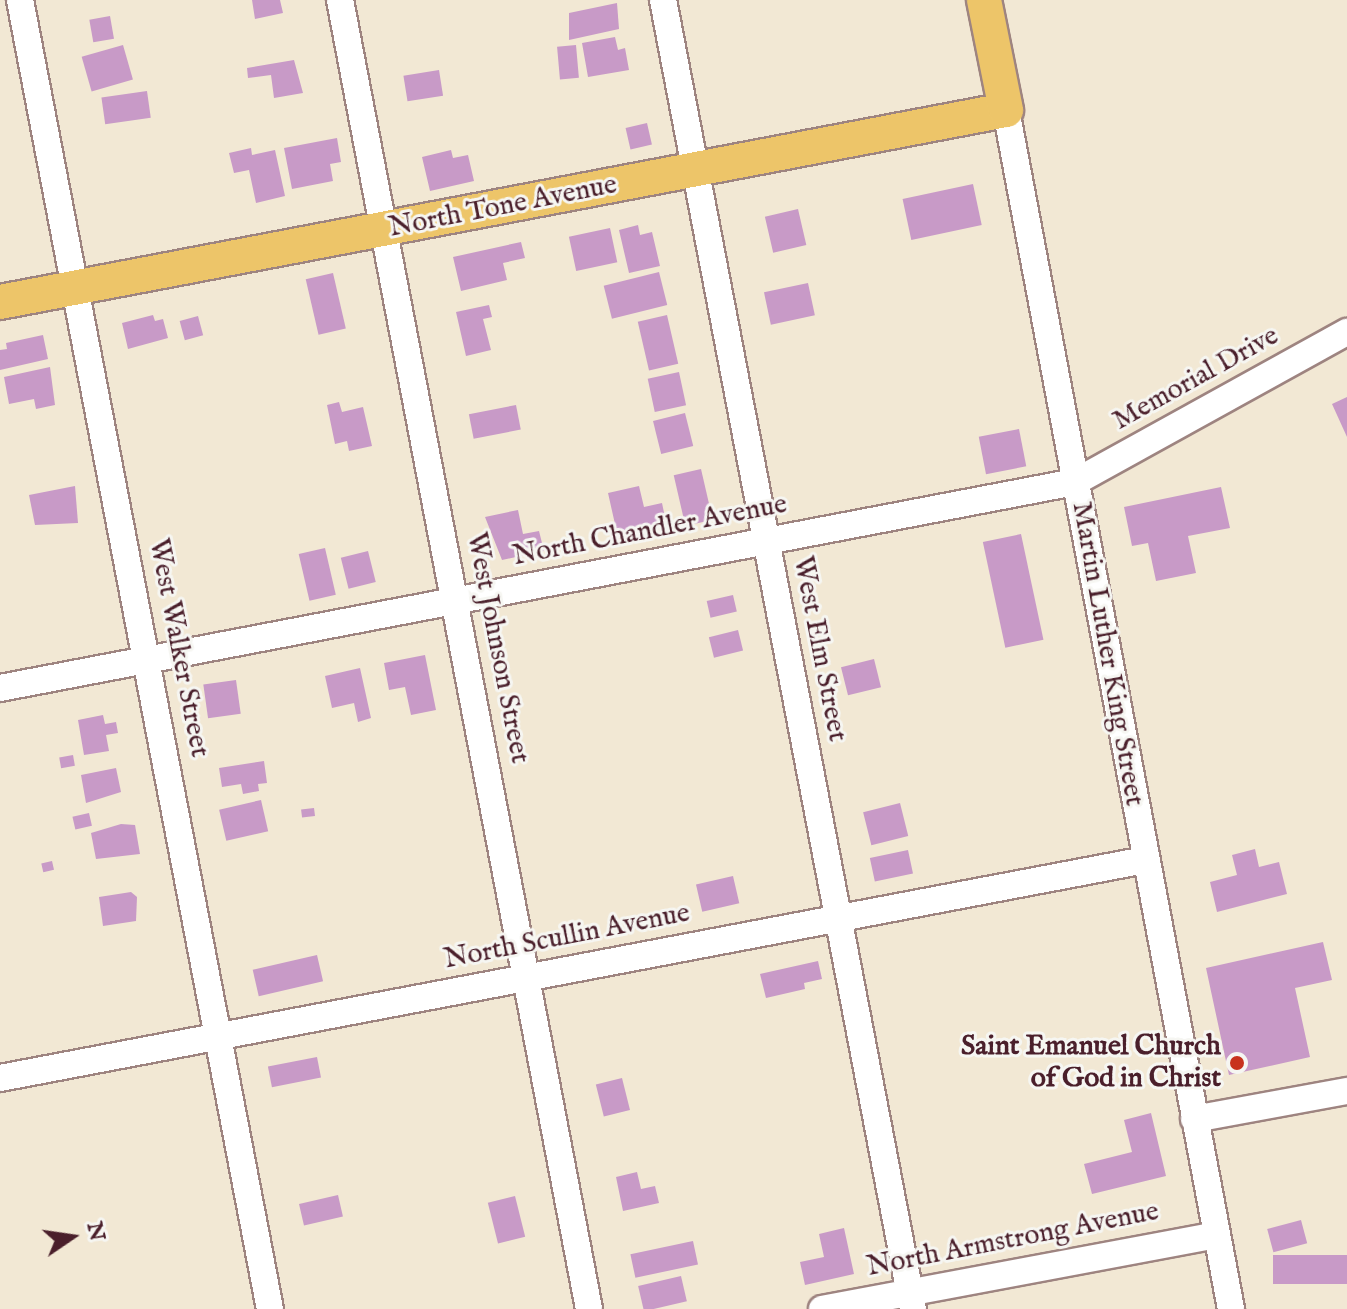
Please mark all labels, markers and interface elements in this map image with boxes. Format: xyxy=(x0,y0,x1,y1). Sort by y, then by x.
street label: North Tone Avenue xyxy=(386,168,620,246)
street label: Memorial Drive xyxy=(1107,320,1285,438)
street label: North Chandler Avenue xyxy=(510,488,790,574)
street label: Martin Luther King Street xyxy=(1064,499,1150,809)
street label: West Johnson Street xyxy=(458,530,536,766)
street label: West Walker Street xyxy=(140,536,216,760)
street label: West Elm Street xyxy=(785,553,853,745)
street label: North Scullin Avenue xyxy=(441,897,693,977)
place label: Saint Emanuel Church of God in Christ xyxy=(961,1030,1221,1096)
marker: Saint Emanuel Church of God in Christ xyxy=(1228,1054,1246,1072)
street label: North Armstrong Avenue xyxy=(864,1195,1162,1285)
north arrow xyxy=(32,1197,112,1277)
text: N xyxy=(80,1219,111,1244)

